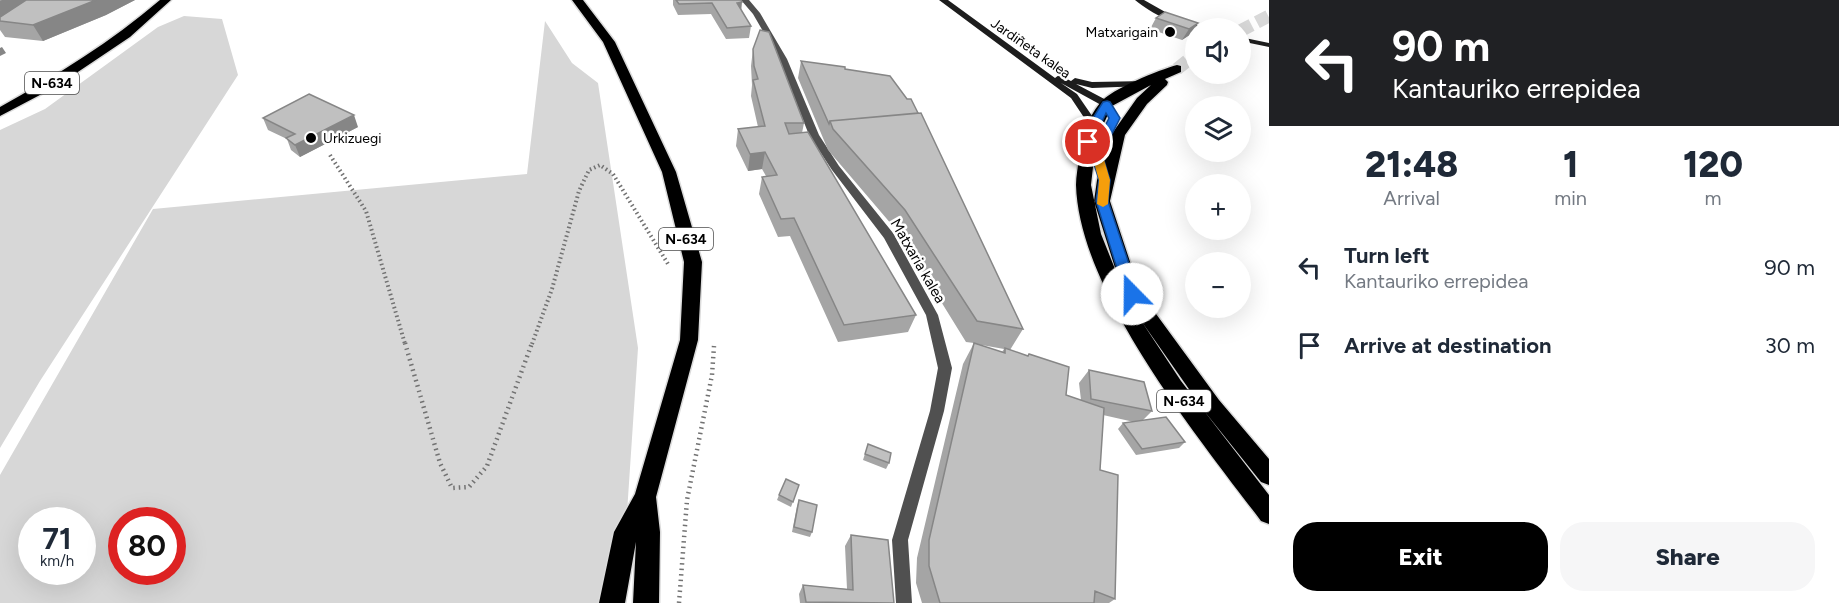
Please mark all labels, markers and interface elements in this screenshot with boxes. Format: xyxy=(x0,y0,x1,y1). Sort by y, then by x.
street label: Jardiñeta kalea xyxy=(988,15,1074,82)
map controls xyxy=(1185,18,1251,318)
button: sound xyxy=(1185,18,1251,84)
text: 90 m xyxy=(1392,21,1490,72)
place label: Matxarigain xyxy=(1086,24,1158,41)
icon: left xyxy=(1293,24,1371,102)
marker: Matxarigain xyxy=(1163,25,1177,39)
road number: N-634 xyxy=(25,72,79,94)
text: Kantauriko errepidea xyxy=(1392,72,1641,105)
button: layers xyxy=(1185,96,1251,162)
pin xyxy=(1062,116,1113,167)
icon: arrive xyxy=(1071,125,1104,158)
place label: Urkizuegi xyxy=(323,130,381,147)
marker: Urkizuegi xyxy=(304,131,318,145)
text: 21:48 xyxy=(1365,143,1458,186)
text: 1 xyxy=(1563,143,1578,186)
text: 120 xyxy=(1683,143,1743,186)
button: + xyxy=(1185,174,1251,240)
text: Arrival xyxy=(1383,186,1440,210)
text: min xyxy=(1554,186,1587,210)
text: m xyxy=(1704,186,1722,210)
street label: Matxaria kalea xyxy=(887,216,949,306)
road number: N-634 xyxy=(659,228,713,250)
text: Turn left xyxy=(1344,242,1430,269)
icon: left xyxy=(1293,251,1326,284)
button: − xyxy=(1185,252,1251,318)
text: 90 m xyxy=(1764,254,1815,281)
position arrow xyxy=(1100,262,1164,326)
text: Kantauriko errepidea xyxy=(1344,269,1528,293)
icon: arrive xyxy=(1293,329,1326,362)
text: Arrive at destination xyxy=(1344,332,1552,359)
text: 30 m xyxy=(1765,332,1815,359)
road number: N-634 xyxy=(1157,390,1211,412)
speed limit sign: 80 xyxy=(108,507,186,585)
text: 71 xyxy=(42,520,72,557)
button: Exit xyxy=(1293,522,1548,591)
button: Share xyxy=(1560,522,1815,591)
text: km/h xyxy=(40,552,74,570)

